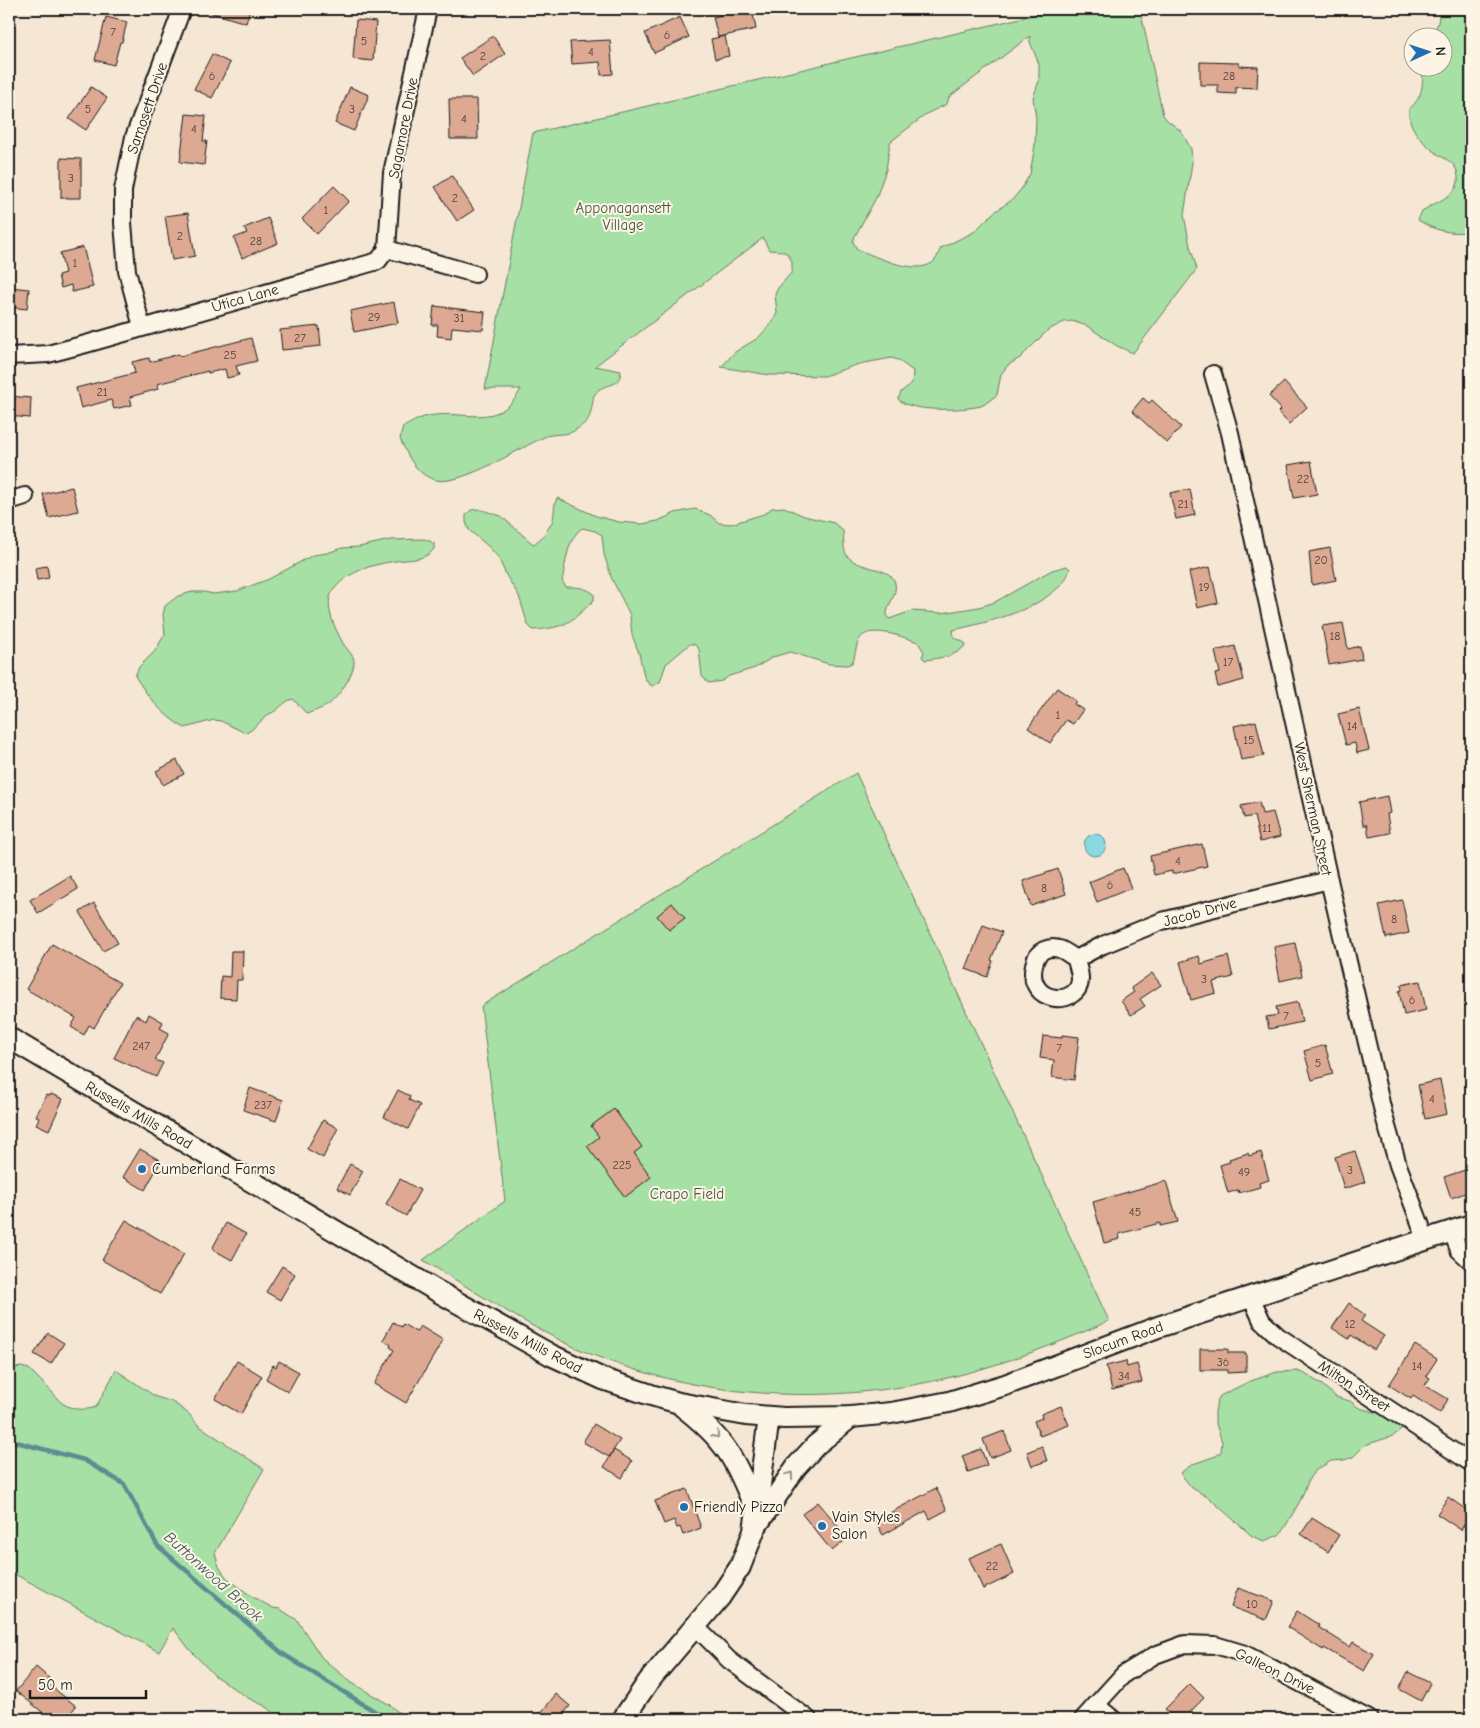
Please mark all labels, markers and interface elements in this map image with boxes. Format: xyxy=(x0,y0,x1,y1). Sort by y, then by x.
house number: 7 xyxy=(110,25,116,39)
house number: 6 xyxy=(664,28,670,42)
north arrow xyxy=(1402,28,1452,78)
house number: 5 xyxy=(361,34,367,48)
house number: 4 xyxy=(588,45,594,59)
text: N xyxy=(1432,46,1449,56)
house number: 2 xyxy=(480,49,486,63)
street label: Samosett Drive xyxy=(123,59,171,156)
house number: 6 xyxy=(209,69,215,83)
house number: 28 xyxy=(1223,69,1235,83)
street label: Sagamore Drive xyxy=(384,75,422,180)
house number: 5 xyxy=(85,102,91,116)
house number: 3 xyxy=(349,102,355,116)
house number: 4 xyxy=(461,112,467,126)
house number: 4 xyxy=(191,122,197,136)
house number: 3 xyxy=(68,171,74,185)
house number: 2 xyxy=(452,191,458,205)
park label: Apponagansett Village xyxy=(576,199,671,234)
house number: 1 xyxy=(324,203,329,217)
house number: 2 xyxy=(177,229,183,243)
house number: 28 xyxy=(250,234,262,248)
house number: 1 xyxy=(73,256,78,270)
street label: Utica Lane xyxy=(209,280,281,316)
house number: 29 xyxy=(368,310,380,324)
house number: 31 xyxy=(454,311,465,325)
house number: 27 xyxy=(294,331,306,345)
house number: 25 xyxy=(224,348,236,362)
house number: 21 xyxy=(96,385,108,399)
house number: 22 xyxy=(1297,472,1309,486)
house number: 21 xyxy=(1177,497,1189,511)
house number: 20 xyxy=(1314,553,1328,567)
house number: 19 xyxy=(1198,580,1210,594)
house number: 18 xyxy=(1330,629,1340,643)
house number: 17 xyxy=(1223,655,1234,669)
house number: 1 xyxy=(1056,708,1061,722)
house number: 14 xyxy=(1347,719,1357,733)
house number: 15 xyxy=(1243,733,1255,747)
street label: West Sherman Street xyxy=(1290,741,1336,878)
house number: 11 xyxy=(1262,821,1272,835)
house number: 4 xyxy=(1175,854,1181,868)
house number: 6 xyxy=(1107,878,1113,892)
house number: 8 xyxy=(1041,881,1047,895)
street label: Jacob Drive xyxy=(1161,893,1239,930)
house number: 8 xyxy=(1391,912,1397,926)
house number: 3 xyxy=(1201,972,1207,986)
house number: 6 xyxy=(1409,993,1415,1007)
house number: 7 xyxy=(1283,1009,1289,1023)
house number: 247 xyxy=(132,1039,150,1053)
house number: 7 xyxy=(1056,1041,1062,1055)
house number: 5 xyxy=(1315,1056,1321,1070)
street label: Russells Mills Road xyxy=(82,1077,196,1153)
house number: 4 xyxy=(1429,1092,1435,1106)
house number: 237 xyxy=(254,1098,272,1112)
house number: 225 xyxy=(612,1158,632,1172)
place label: Cumberland Farms xyxy=(152,1160,275,1178)
marker: Cumberland Farms xyxy=(136,1163,148,1175)
house number: 3 xyxy=(1347,1163,1353,1177)
house number: 49 xyxy=(1238,1165,1250,1179)
park label: Crapo Field xyxy=(650,1185,724,1203)
house number: 45 xyxy=(1129,1205,1141,1219)
street label: Russells Mills Road xyxy=(471,1305,585,1377)
street label: Slocum Road xyxy=(1080,1317,1166,1363)
house number: 12 xyxy=(1344,1317,1356,1331)
house number: 36 xyxy=(1217,1355,1229,1369)
street label: Milton Street xyxy=(1315,1356,1394,1416)
house number: 14 xyxy=(1412,1359,1422,1373)
house number: 34 xyxy=(1118,1369,1130,1383)
one-way arrow xyxy=(710,1429,718,1438)
one-way arrow xyxy=(784,1472,792,1481)
place label: Friendly Pizza xyxy=(694,1498,783,1516)
marker: Friendly Pizza xyxy=(678,1501,690,1513)
place label: Vain Styles Salon xyxy=(832,1508,900,1543)
marker: Vain Styles Salon xyxy=(816,1520,828,1532)
water label: Buttonwood Brook xyxy=(160,1528,266,1626)
house number: 22 xyxy=(986,1559,998,1573)
house number: 10 xyxy=(1246,1597,1258,1611)
street label: Galleon Drive xyxy=(1232,1644,1318,1698)
scale bar xyxy=(30,1668,146,1700)
text: 50 m xyxy=(38,1676,73,1694)

